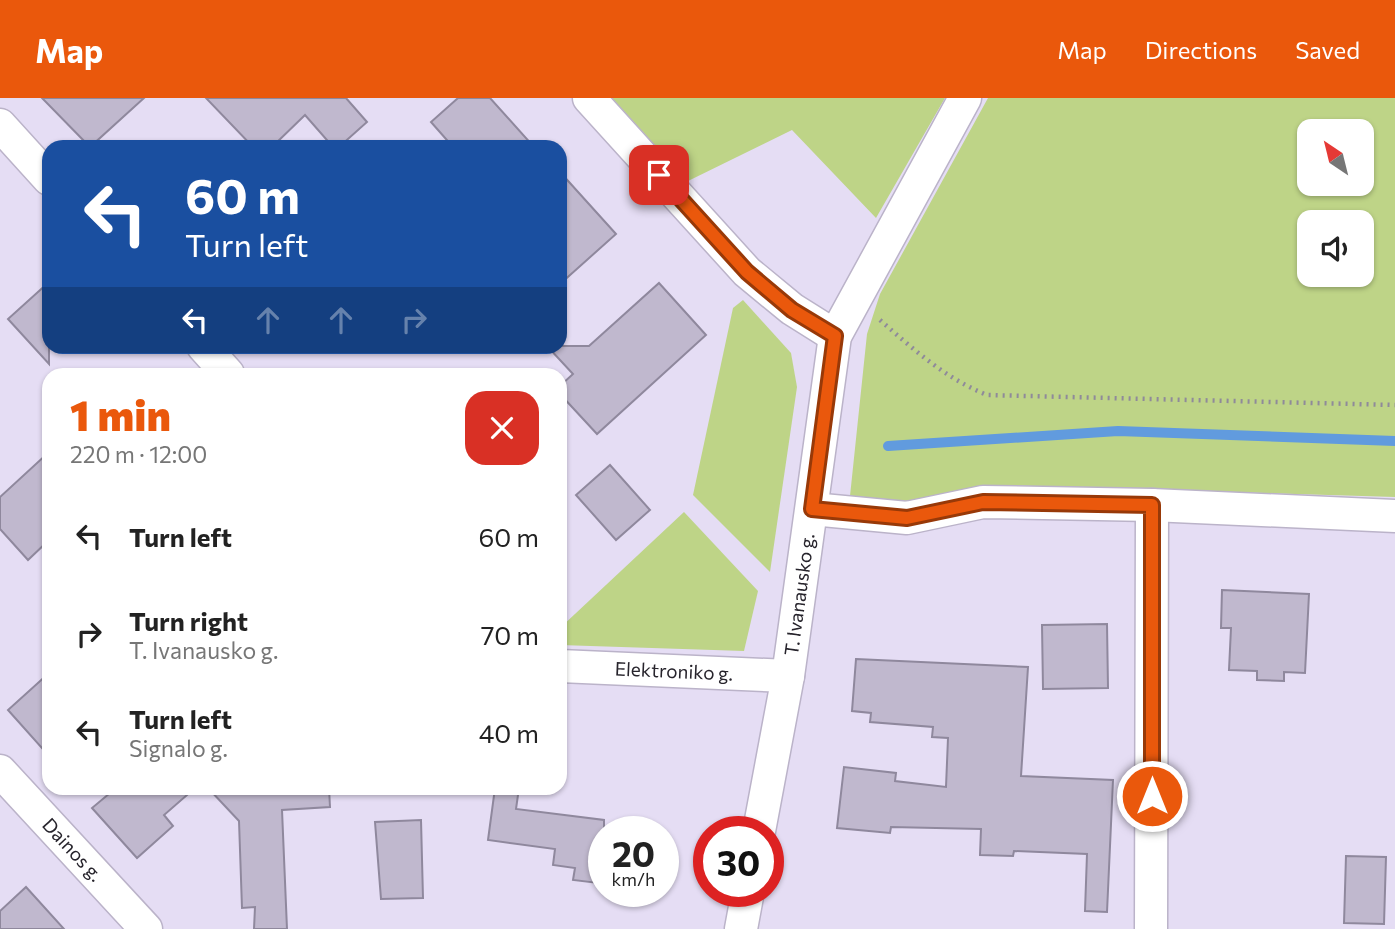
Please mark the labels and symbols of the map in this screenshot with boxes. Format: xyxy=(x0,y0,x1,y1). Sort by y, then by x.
north arrow xyxy=(1297,119,1374,196)
pin xyxy=(629,145,689,205)
street label: T. Ivanausko g. xyxy=(779,532,819,657)
street label: Elektroniko g. xyxy=(614,656,734,685)
position arrow xyxy=(1115,759,1189,833)
street label: Dainos g. xyxy=(38,813,108,886)
speed limit sign: 30 xyxy=(693,816,784,907)

